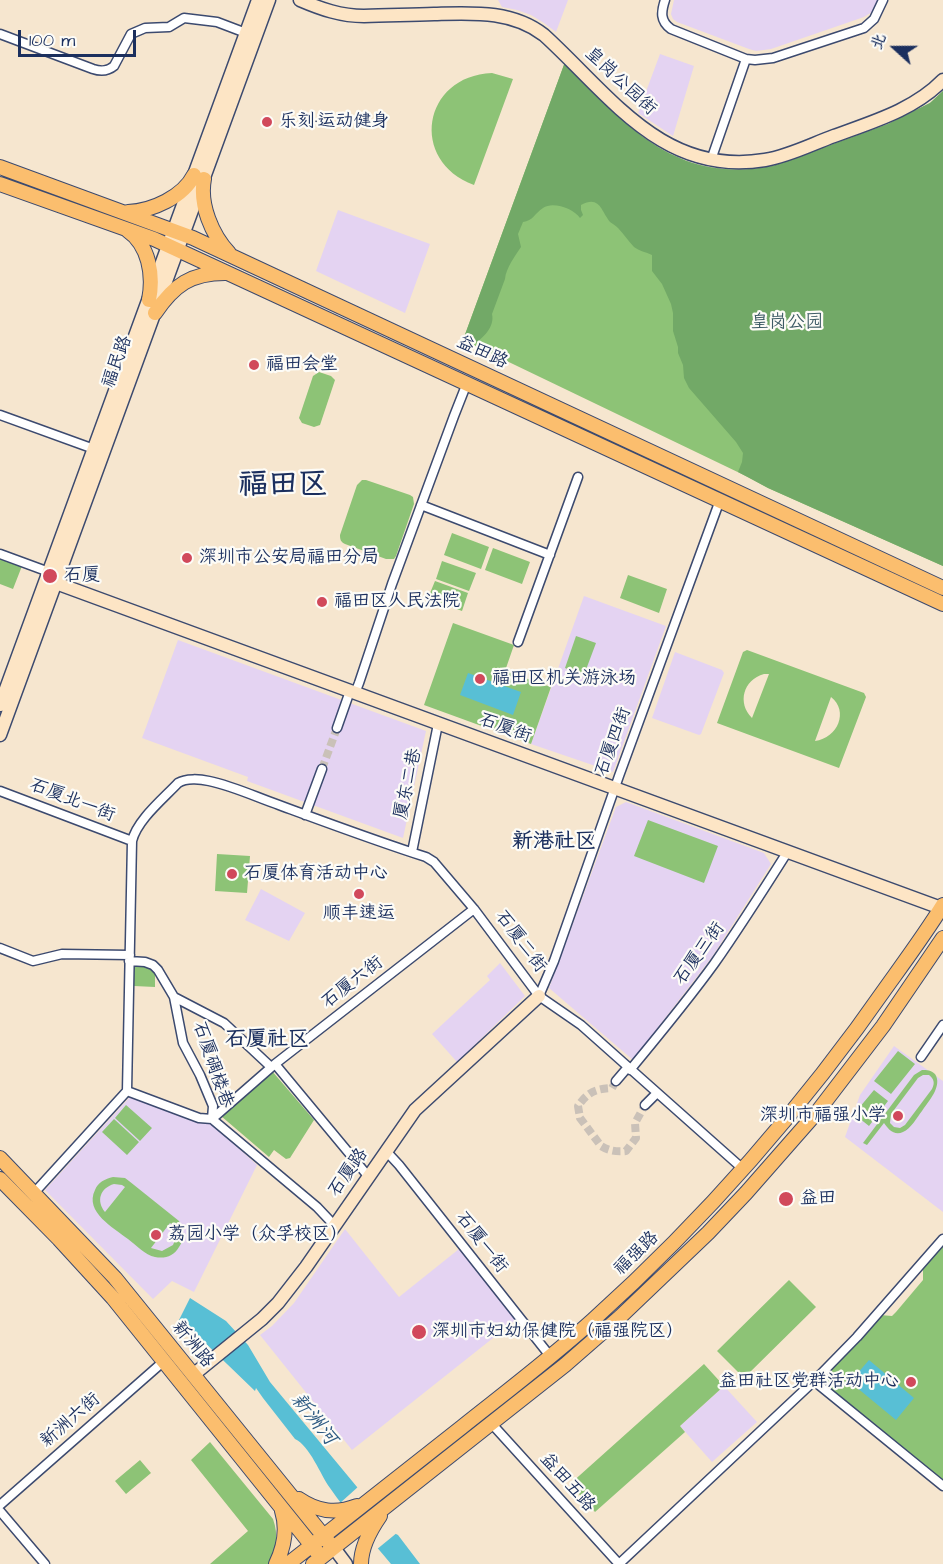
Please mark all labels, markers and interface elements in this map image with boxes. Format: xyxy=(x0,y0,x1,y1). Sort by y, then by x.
scale bar xyxy=(21,18,140,56)
north arrow xyxy=(865,18,925,78)
text: 100 m xyxy=(29,28,75,53)
text: 北 xyxy=(865,30,891,53)
street label: 皇岗公园街 xyxy=(580,43,660,121)
place label: 乐刻·运动健身 xyxy=(279,111,390,133)
marker: 乐刻·运动健身 xyxy=(260,115,274,129)
park label: 皇岗公园 xyxy=(751,312,823,334)
street label: 益田路 xyxy=(453,332,511,374)
street label: 福民路 xyxy=(99,333,137,391)
place label: 福田会堂 xyxy=(266,354,338,376)
marker: 福田会堂 xyxy=(247,358,261,372)
district label: 福田区 xyxy=(238,469,328,505)
place label: 深圳市公安局福田分局 xyxy=(199,547,379,569)
marker: 深圳市公安局福田分局 xyxy=(180,551,194,565)
place label: 石厦 xyxy=(64,565,100,587)
marker: 石厦 xyxy=(41,567,59,585)
place label: 福田区人民法院 xyxy=(334,591,460,613)
marker: 福田区人民法院 xyxy=(315,595,329,609)
place label: 福田区机关游泳场 xyxy=(492,668,636,690)
marker: 福田区机关游泳场 xyxy=(473,672,487,686)
street label: 石厦四街 xyxy=(592,704,636,780)
street label: 石厦街 xyxy=(476,710,534,748)
street label: 厦东二巷 xyxy=(391,747,427,821)
street label: 石厦北一街 xyxy=(26,775,118,827)
district label: 新港社区 xyxy=(512,830,596,856)
place label: 石厦体育活动中心 xyxy=(244,863,388,885)
marker: 石厦体育活动中心 xyxy=(225,867,239,881)
marker: 顺丰速运 xyxy=(352,887,366,901)
place label: 顺丰速运 xyxy=(323,903,395,925)
street label: 石厦二街 xyxy=(490,907,550,977)
street label: 石厦三街 xyxy=(670,919,730,989)
street label: 石厦六街 xyxy=(318,952,388,1014)
street label: 石厦碉楼巷 xyxy=(187,1019,237,1111)
district label: 石厦社区 xyxy=(225,1028,309,1054)
place label: 深圳市福强小学 xyxy=(760,1105,886,1127)
marker: 深圳市福强小学 xyxy=(891,1109,905,1123)
street label: 石厦路 xyxy=(325,1145,373,1201)
place label: 益田 xyxy=(800,1188,836,1210)
marker: 益田 xyxy=(777,1190,795,1208)
street label: 石厦一街 xyxy=(450,1208,512,1278)
place label: 荔园小学（众孚校区） xyxy=(168,1224,348,1246)
street label: 福强路 xyxy=(610,1227,664,1281)
marker: 荔园小学（众孚校区） xyxy=(149,1228,163,1242)
street label: 新洲路 xyxy=(167,1317,217,1373)
place label: 深圳市妇幼保健院（福强院区） xyxy=(432,1321,684,1343)
marker: 深圳市妇幼保健院（福强院区） xyxy=(410,1323,428,1341)
place label: 益田社区党群活动中心 xyxy=(719,1371,899,1393)
marker: 益田社区党群活动中心 xyxy=(904,1375,918,1389)
street label: 新洲六街 xyxy=(37,1389,105,1453)
water label: 新洲河 xyxy=(285,1389,341,1451)
street label: 益田五路 xyxy=(535,1449,599,1517)

